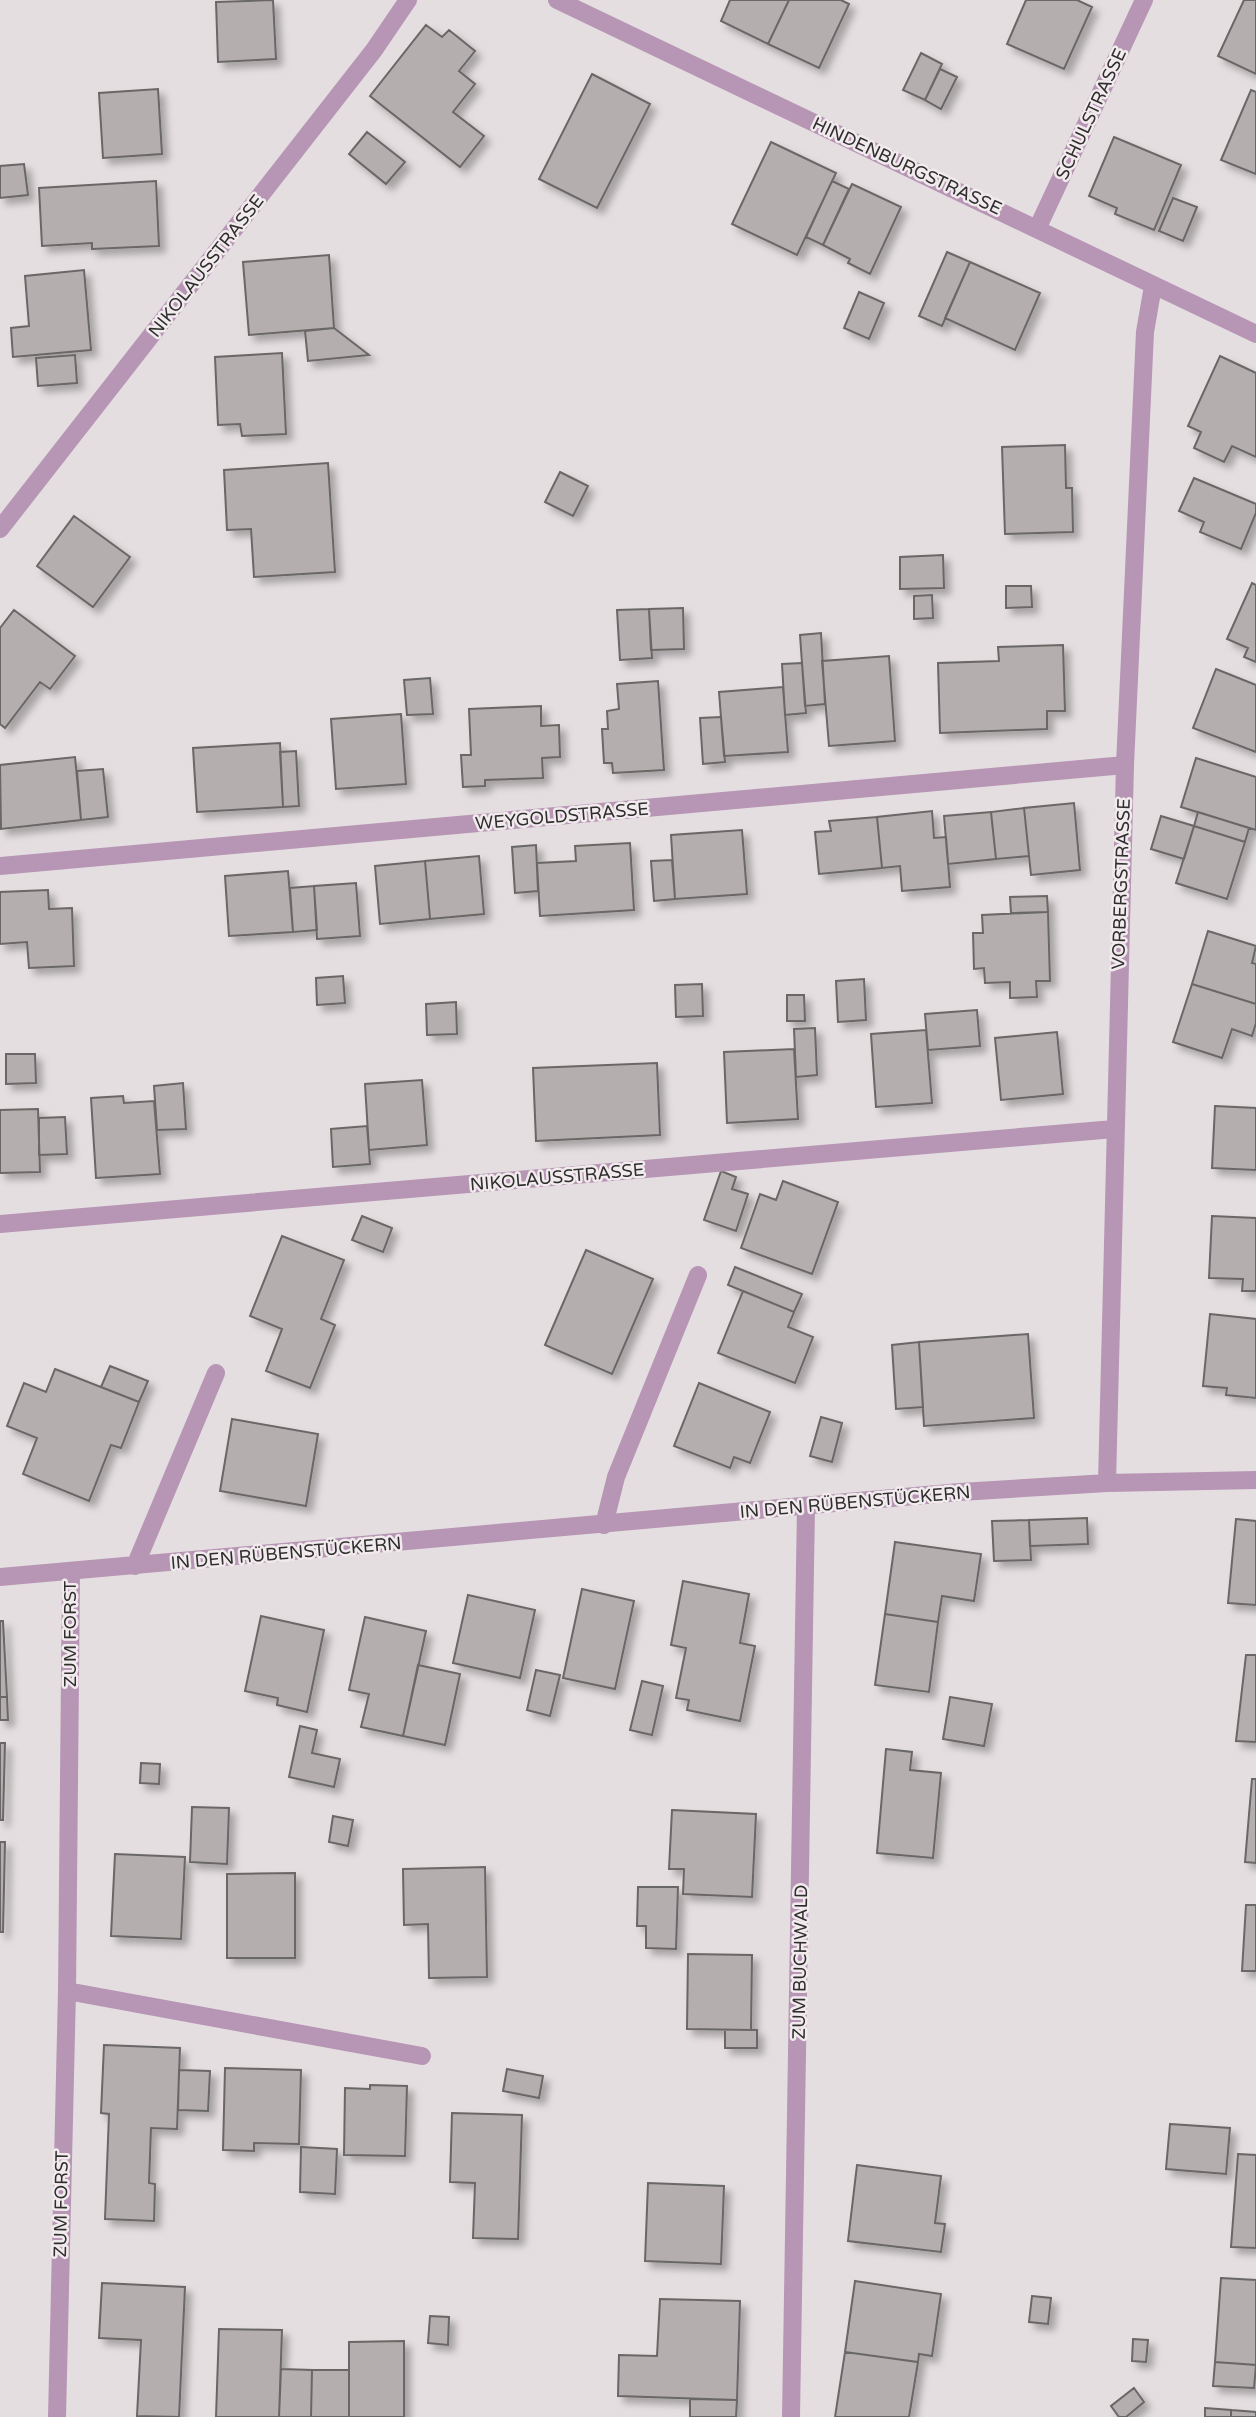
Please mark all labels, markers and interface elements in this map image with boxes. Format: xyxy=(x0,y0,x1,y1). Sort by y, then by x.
street label: SCHULSTRASSE xyxy=(1051,45,1131,183)
street label: HINDENBURGSTRASSE xyxy=(809,112,1005,220)
street label: NIKOLAUSSTRASSE xyxy=(144,190,268,342)
street label: WEYGOLDSTRASSE xyxy=(474,797,650,835)
street label: VORBERGSTRASSE xyxy=(1107,798,1135,970)
street label: NIKOLAUSSTRASSE xyxy=(469,1158,645,1196)
street label: IN DEN RÜBENSTÜCKERN xyxy=(739,1481,971,1523)
street label: IN DEN RÜBENSTÜCKERN xyxy=(170,1532,402,1574)
street label: ZUM FORST xyxy=(59,1581,81,1687)
street label: ZUM BUCHWALD xyxy=(788,1884,812,2040)
street label: ZUM FORST xyxy=(49,2150,73,2257)

